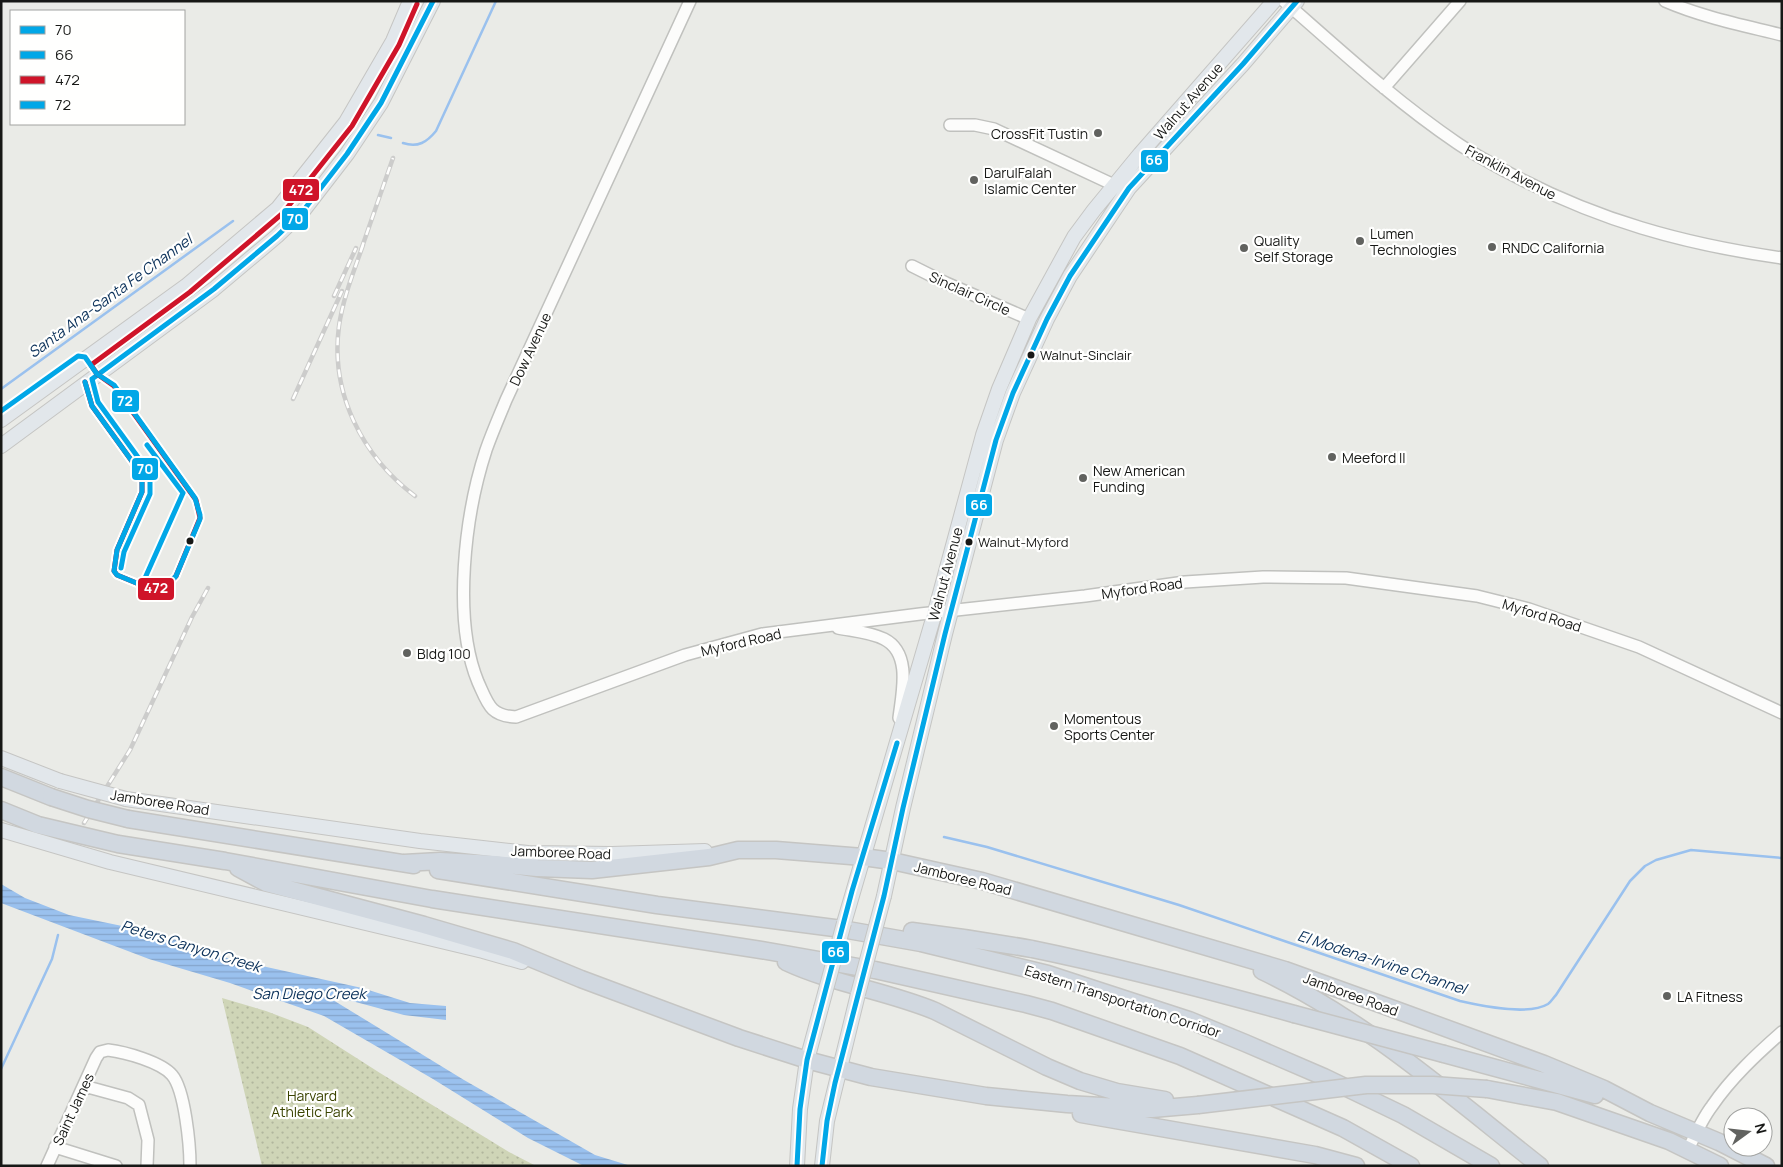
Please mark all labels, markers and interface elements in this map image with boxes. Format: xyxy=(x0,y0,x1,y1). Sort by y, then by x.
legend xyxy=(10,10,185,125)
text: 70 xyxy=(55,19,72,40)
text: 66 xyxy=(55,44,74,65)
street label: Walnut Avenue xyxy=(1149,58,1227,144)
text: 472 xyxy=(55,69,80,90)
text: 72 xyxy=(55,94,71,115)
place label: CrossFit Tustin xyxy=(991,124,1088,143)
marker: CrossFit Tustin xyxy=(1092,127,1104,139)
street label: Franklin Avenue xyxy=(1462,140,1560,204)
line badge: 66 xyxy=(1140,149,1169,173)
text: 66 xyxy=(1145,150,1163,169)
place label: DarulFalah Islamic Center xyxy=(984,163,1076,198)
marker: DarulFalah Islamic Center xyxy=(968,174,980,186)
line badge: 472 xyxy=(282,178,320,202)
text: 472 xyxy=(289,180,313,199)
line badge: 70 xyxy=(281,207,309,231)
text: 70 xyxy=(287,209,303,228)
place label: Lumen Technologies xyxy=(1370,224,1457,259)
water label: Santa Ana-Santa Fe Channel xyxy=(24,228,198,363)
place label: Quality Self Storage xyxy=(1254,231,1333,266)
marker: Lumen Technologies xyxy=(1354,235,1366,247)
place label: RNDC California xyxy=(1502,238,1604,257)
marker: RNDC California xyxy=(1486,241,1498,253)
marker: Quality Self Storage xyxy=(1238,242,1250,254)
street label: Sinclair Circle xyxy=(926,267,1014,319)
street label: Dow Avenue xyxy=(505,309,555,389)
place label: Walnut-Sinclair xyxy=(1040,346,1132,364)
marker: Walnut-Sinclair xyxy=(1026,350,1036,360)
line badge: 72 xyxy=(111,389,140,413)
text: 72 xyxy=(117,391,133,410)
place label: Meeford II xyxy=(1342,448,1406,467)
marker: Meeford II xyxy=(1326,451,1338,463)
line badge: 70 xyxy=(131,457,159,481)
text: 70 xyxy=(137,459,153,478)
place label: New American Funding xyxy=(1093,461,1185,496)
marker: New American Funding xyxy=(1077,472,1089,484)
line badge: 66 xyxy=(965,493,993,517)
text: 66 xyxy=(970,495,988,514)
street label: Walnut Avenue xyxy=(923,525,967,623)
place label: Walnut-Myford xyxy=(978,533,1069,551)
unlabelled marker xyxy=(185,536,195,546)
marker: Walnut-Myford xyxy=(964,537,974,547)
street label: Myford Road xyxy=(1100,573,1184,603)
line badge: 472 xyxy=(137,577,175,601)
text: 472 xyxy=(144,578,168,597)
street label: Myford Road xyxy=(1500,594,1584,636)
street label: Myford Road xyxy=(699,624,783,660)
place label: Bldg 100 xyxy=(417,644,471,663)
marker: Bldg 100 xyxy=(401,647,413,659)
place label: Momentous Sports Center xyxy=(1064,709,1155,744)
marker: Momentous Sports Center xyxy=(1048,720,1060,732)
street label: Jamboree Road xyxy=(109,785,211,819)
street label: Jamboree Road xyxy=(511,841,611,863)
street label: Jamboree Road xyxy=(912,857,1014,899)
water label: Peters Canyon Creek xyxy=(118,915,266,978)
water label: El Modena-Irvine Channel xyxy=(1295,925,1471,1000)
line badge: 66 xyxy=(821,940,850,964)
text: 66 xyxy=(827,942,845,961)
street label: Eastern Transportation Corridor xyxy=(1022,960,1224,1042)
street label: Jamboree Road xyxy=(1301,968,1401,1020)
water label: San Diego Creek xyxy=(252,983,368,1004)
place label: LA Fitness xyxy=(1677,987,1743,1006)
marker: LA Fitness xyxy=(1661,990,1673,1002)
street label: Saint James xyxy=(48,1070,98,1148)
park label: Harvard Athletic Park xyxy=(271,1086,354,1121)
north arrow xyxy=(1723,1107,1773,1157)
text: N xyxy=(1751,1121,1772,1136)

